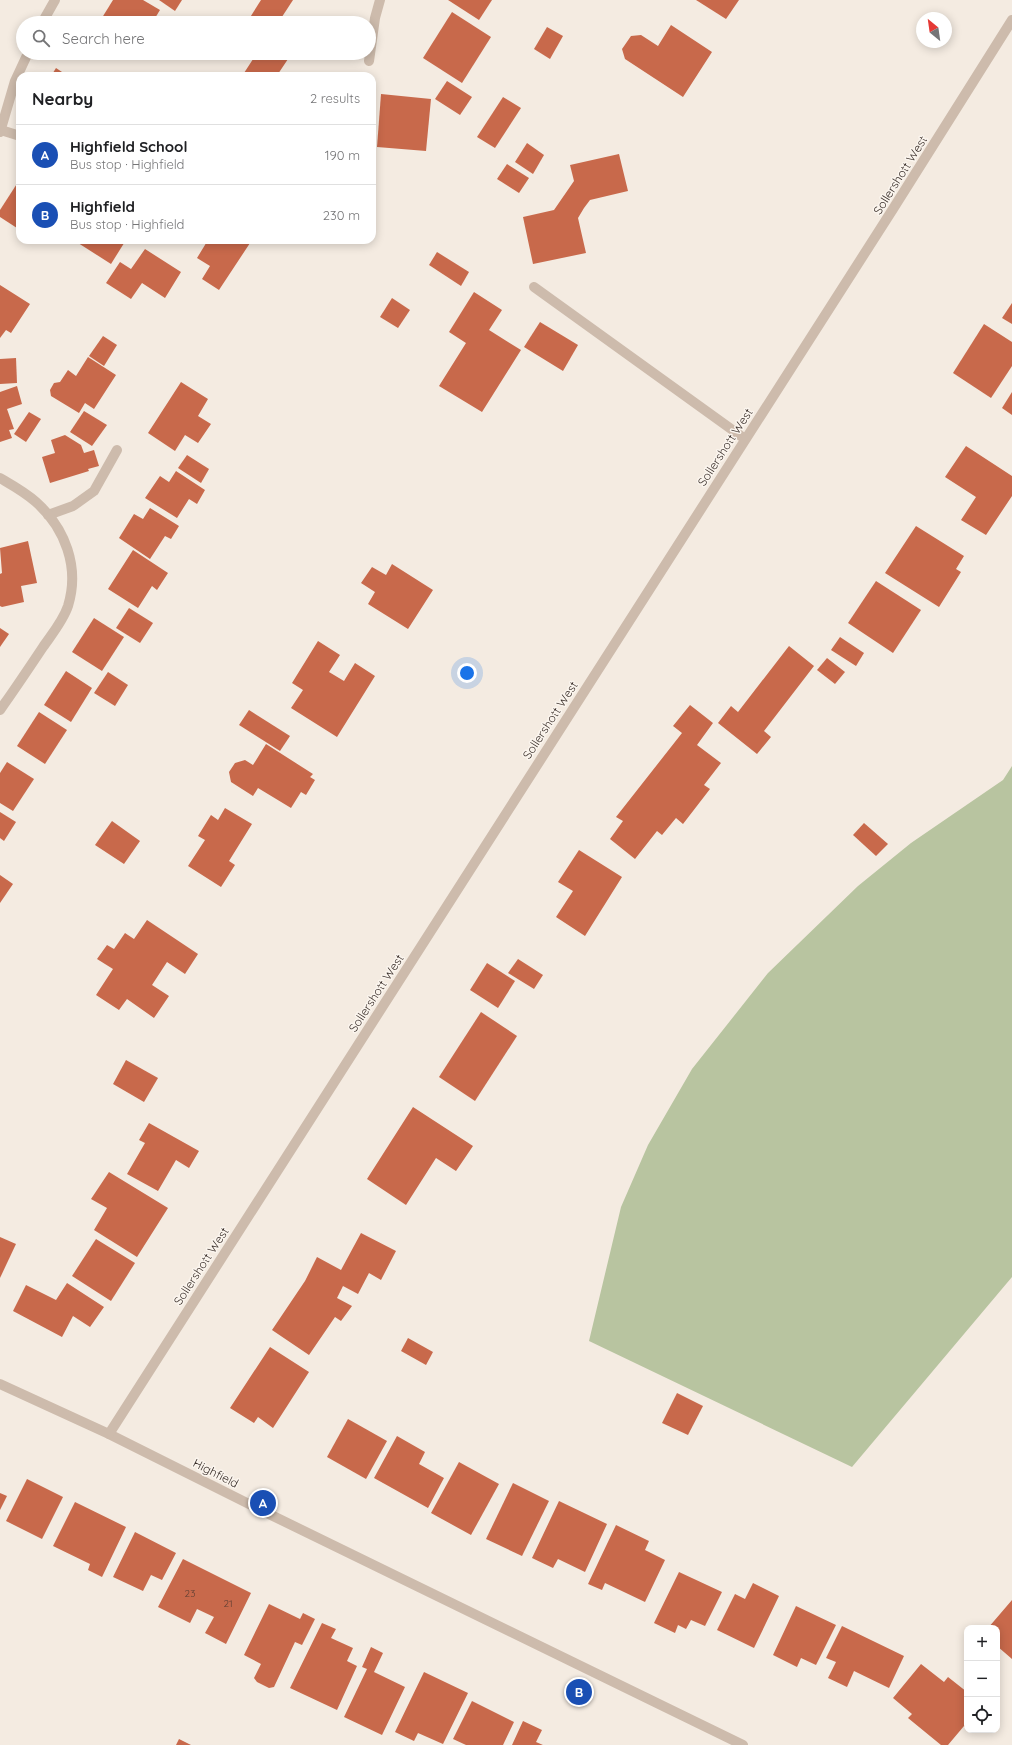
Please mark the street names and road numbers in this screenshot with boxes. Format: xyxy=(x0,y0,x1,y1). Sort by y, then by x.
street label: Sollershott West xyxy=(870,133,930,217)
street label: Sollershott West xyxy=(694,405,756,489)
street label: Sollershott West xyxy=(519,678,581,762)
street label: Sollershott West xyxy=(345,951,407,1035)
street label: Sollershott West xyxy=(170,1224,232,1308)
street label: Highfield xyxy=(191,1455,241,1491)

